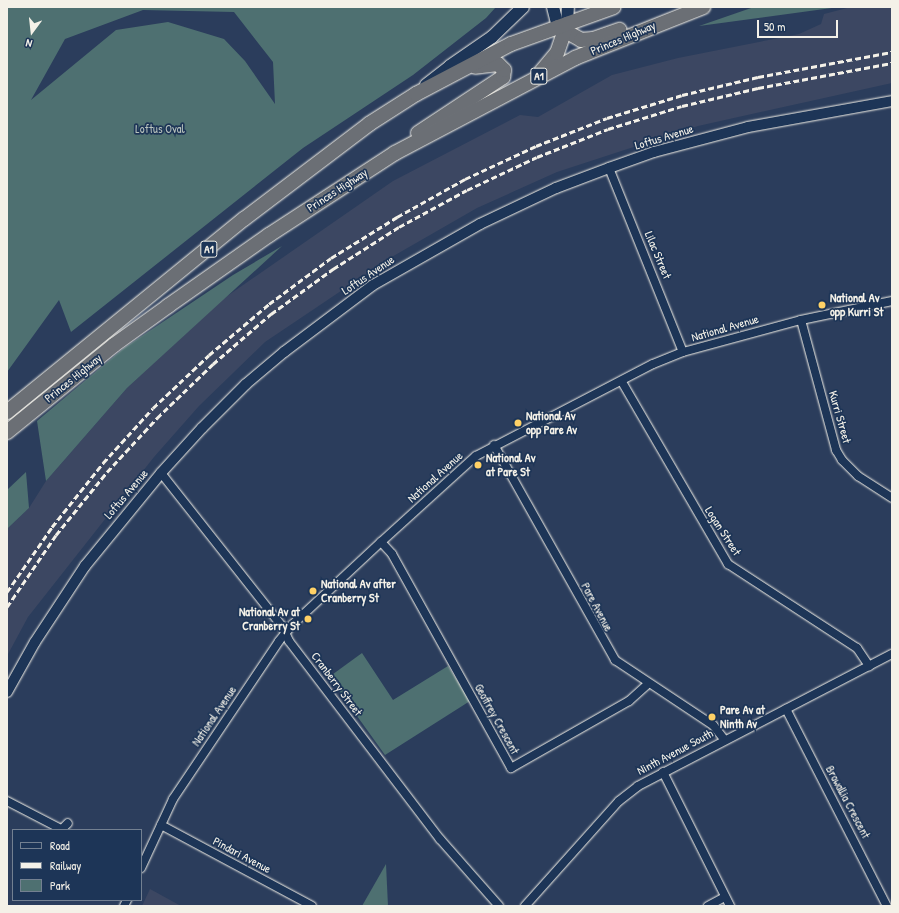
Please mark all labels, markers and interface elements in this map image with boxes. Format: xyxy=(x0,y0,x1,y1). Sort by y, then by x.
north arrow xyxy=(12,12,52,52)
scale bar xyxy=(759,12,840,38)
street label: Princes Highway xyxy=(588,18,658,58)
text: 50 m xyxy=(764,18,785,35)
text: N xyxy=(24,36,34,51)
road number: A1 xyxy=(530,67,548,85)
street label: Loftus Avenue xyxy=(633,121,695,153)
park label: Loftus Oval xyxy=(135,122,185,136)
street label: Princes Highway xyxy=(304,165,370,215)
street label: Lilac Street xyxy=(642,229,674,281)
road number: A1 xyxy=(200,240,218,258)
street label: Loftus Avenue xyxy=(339,252,397,298)
place label: National Av opp Kurri St xyxy=(830,291,883,319)
marker: National Av opp Kurri St xyxy=(817,300,827,310)
street label: National Avenue xyxy=(690,312,760,344)
street label: Princes Highway xyxy=(42,351,104,405)
street label: Kurri Street xyxy=(826,389,854,445)
place label: National Av opp Pare Av xyxy=(526,409,577,437)
marker: National Av opp Pare Av xyxy=(513,418,523,428)
street label: National Avenue xyxy=(404,448,466,506)
place label: National Av at Pare St xyxy=(486,451,535,479)
marker: National Av at Pare St xyxy=(473,460,483,470)
street label: Loftus Avenue xyxy=(101,466,151,522)
street label: Logan Street xyxy=(702,504,744,558)
place label: National Av after Cranberry St xyxy=(321,577,396,605)
street label: Pare Avenue xyxy=(578,580,616,634)
marker: National Av after Cranberry St xyxy=(308,586,318,596)
place label: National Av at Cranberry St xyxy=(239,605,300,633)
marker: National Av at Cranberry St xyxy=(303,614,313,624)
street label: Cranberry Street xyxy=(308,649,366,719)
street label: Geoffrey Crescent xyxy=(472,681,522,757)
street label: National Avenue xyxy=(189,683,239,749)
place label: Pare Av at Ninth Av xyxy=(720,703,765,731)
marker: Pare Av at Ninth Av xyxy=(707,712,717,722)
street label: Ninth Avenue South xyxy=(635,726,715,778)
street label: Browallia Crescent xyxy=(823,763,873,841)
legend xyxy=(12,829,142,901)
street label: Pindari Avenue xyxy=(210,834,274,876)
text: Road xyxy=(50,837,70,854)
text: Railway xyxy=(50,857,81,874)
text: Park xyxy=(50,877,70,894)

